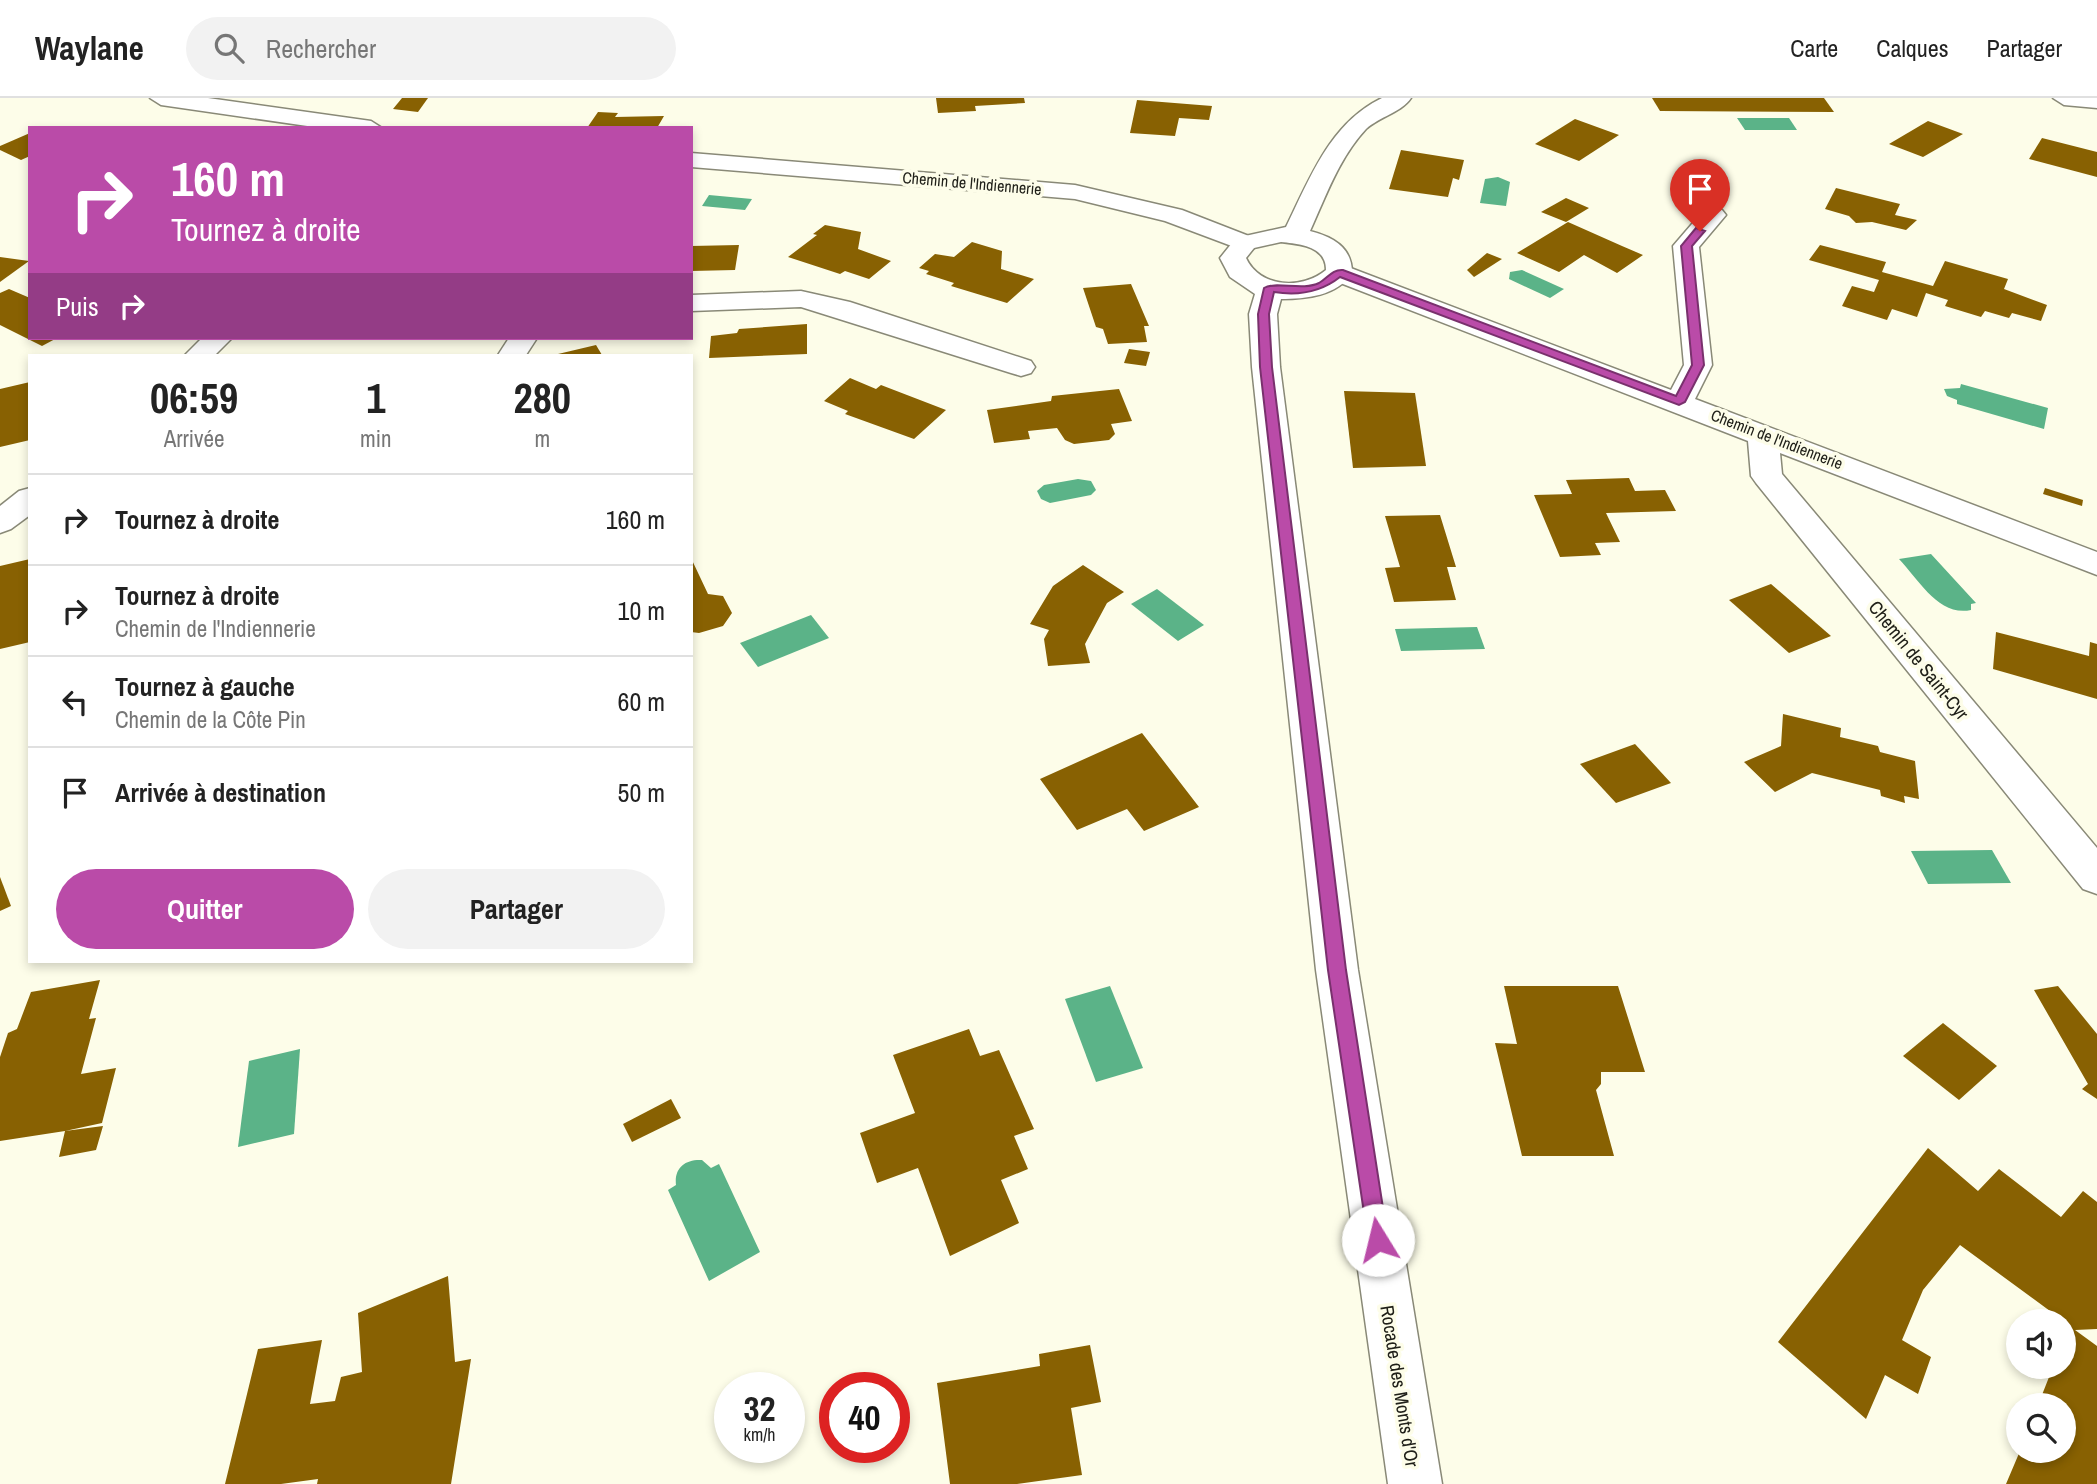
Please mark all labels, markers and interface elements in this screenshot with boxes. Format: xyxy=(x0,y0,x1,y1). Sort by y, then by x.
search box xyxy=(186,17,676,80)
text: Waylane xyxy=(35,26,144,70)
icon: search xyxy=(210,29,248,67)
text: Rechercher xyxy=(266,31,376,66)
text: Carte xyxy=(1790,32,1838,64)
text: Calques xyxy=(1876,32,1949,64)
text: Partager xyxy=(1987,32,2062,64)
text: 160 m xyxy=(171,145,285,211)
icon: right xyxy=(56,154,147,245)
pin xyxy=(1670,159,1730,231)
street label: Chemin de l'Indiennerie xyxy=(901,166,1043,200)
icon: arrive xyxy=(1681,170,1719,208)
text: Tournez à droite xyxy=(171,208,361,251)
icon: right xyxy=(113,287,151,325)
text: Puis xyxy=(56,289,99,324)
text: 06:59 xyxy=(150,370,238,426)
text: 1 xyxy=(366,370,385,426)
text: 280 xyxy=(514,370,571,426)
street label: Chemin de l'Indiennerie xyxy=(1708,404,1846,474)
text: Arrivée xyxy=(164,423,224,454)
text: min xyxy=(360,423,392,454)
text: m xyxy=(534,423,550,454)
icon: right xyxy=(56,501,94,539)
text: Tournez à droite xyxy=(115,502,279,537)
text: 160 m xyxy=(606,502,665,537)
text: Tournez à droite xyxy=(115,578,279,613)
icon: right xyxy=(56,592,94,630)
text: 10 m xyxy=(618,593,665,628)
street label: Chemin de Saint-Cyr xyxy=(1863,595,1976,726)
text: Chemin de l'Indiennerie xyxy=(115,613,316,644)
text: Tournez à gauche xyxy=(115,669,295,704)
icon: left xyxy=(56,683,94,721)
text: 60 m xyxy=(618,684,665,719)
text: Chemin de la Côte Pin xyxy=(115,704,306,735)
icon: arrive xyxy=(56,774,94,812)
text: Arrivée à destination xyxy=(115,775,326,810)
text: 50 m xyxy=(618,775,665,810)
button: Quitter xyxy=(56,869,354,949)
button: Partager xyxy=(368,869,665,949)
position arrow xyxy=(1341,1203,1415,1277)
street label: Rocade des Monts d'Or xyxy=(1374,1303,1426,1469)
map controls xyxy=(2006,1309,2076,1463)
button: sound xyxy=(2006,1309,2076,1379)
speed limit sign: 40 xyxy=(819,1372,910,1463)
text: 32 xyxy=(744,1385,775,1432)
button: search xyxy=(2006,1393,2076,1463)
text: km/h xyxy=(744,1422,776,1447)

